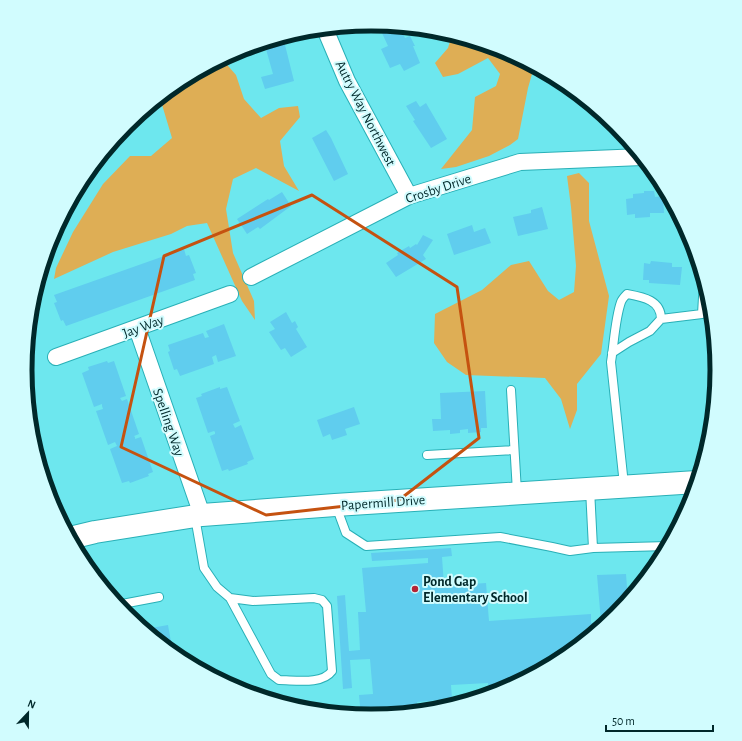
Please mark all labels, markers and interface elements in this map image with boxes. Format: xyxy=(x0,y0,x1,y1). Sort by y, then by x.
street label: Autry Way Northwest xyxy=(333,59,398,169)
street label: Crosby Drive xyxy=(404,172,473,206)
street label: Jay Way xyxy=(121,313,166,341)
street label: Spelling Way xyxy=(150,387,186,458)
street label: Papermill Drive xyxy=(340,493,426,513)
place label: Pond Gap Elementary School xyxy=(423,575,528,605)
marker: Pond Gap Elementary School xyxy=(410,584,420,594)
north arrow xyxy=(8,693,48,733)
text: N xyxy=(26,698,37,711)
scale bar xyxy=(606,707,713,733)
text: 50 m xyxy=(612,715,635,727)

